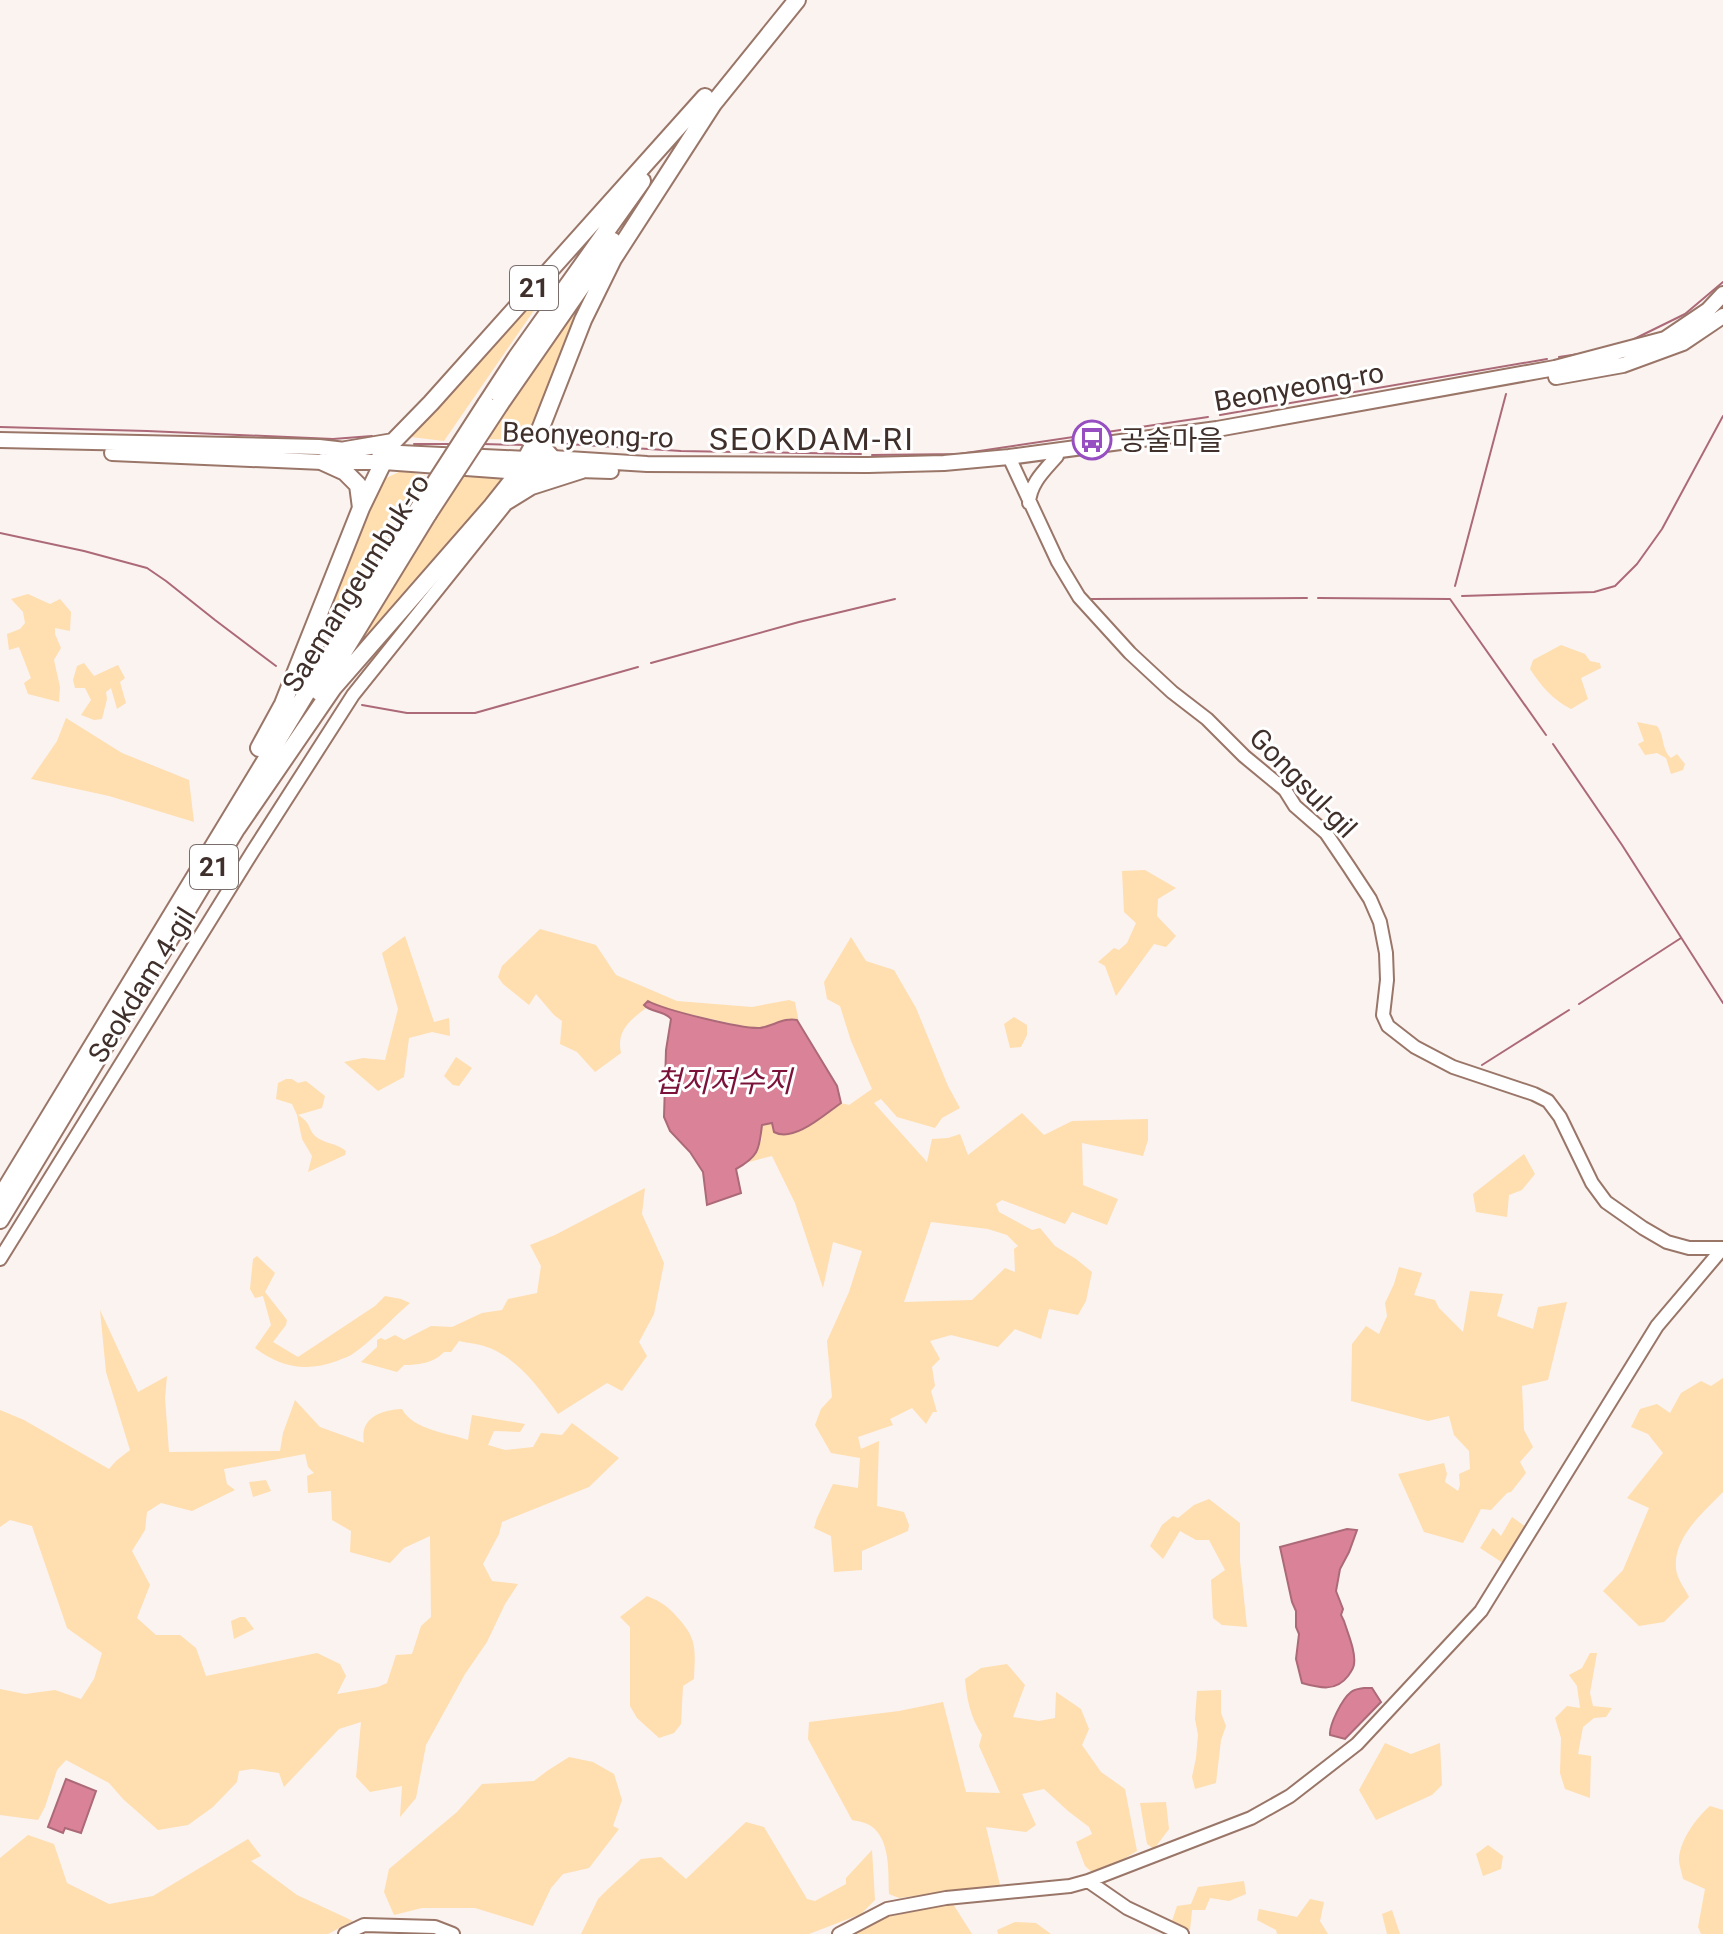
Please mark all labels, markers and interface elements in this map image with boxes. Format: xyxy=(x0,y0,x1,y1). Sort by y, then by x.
road number: 21 xyxy=(510,266,558,310)
street label: Beonyeong-ro xyxy=(1212,356,1386,418)
street label: Beonyeong-ro xyxy=(502,416,674,454)
bus stop icon: 공술마을 xyxy=(1071,419,1113,461)
district label: SEOKDAM-RI xyxy=(709,420,915,458)
place label: 공술마을 xyxy=(1120,424,1223,457)
street label: Saemangeumbuk-ro xyxy=(276,468,436,698)
street label: Gongsul-gil xyxy=(1243,721,1363,845)
road number: 21 xyxy=(190,845,238,889)
street label: Seokdam 4-gil xyxy=(81,901,203,1069)
water label: 첩지저수지 xyxy=(654,1064,794,1099)

